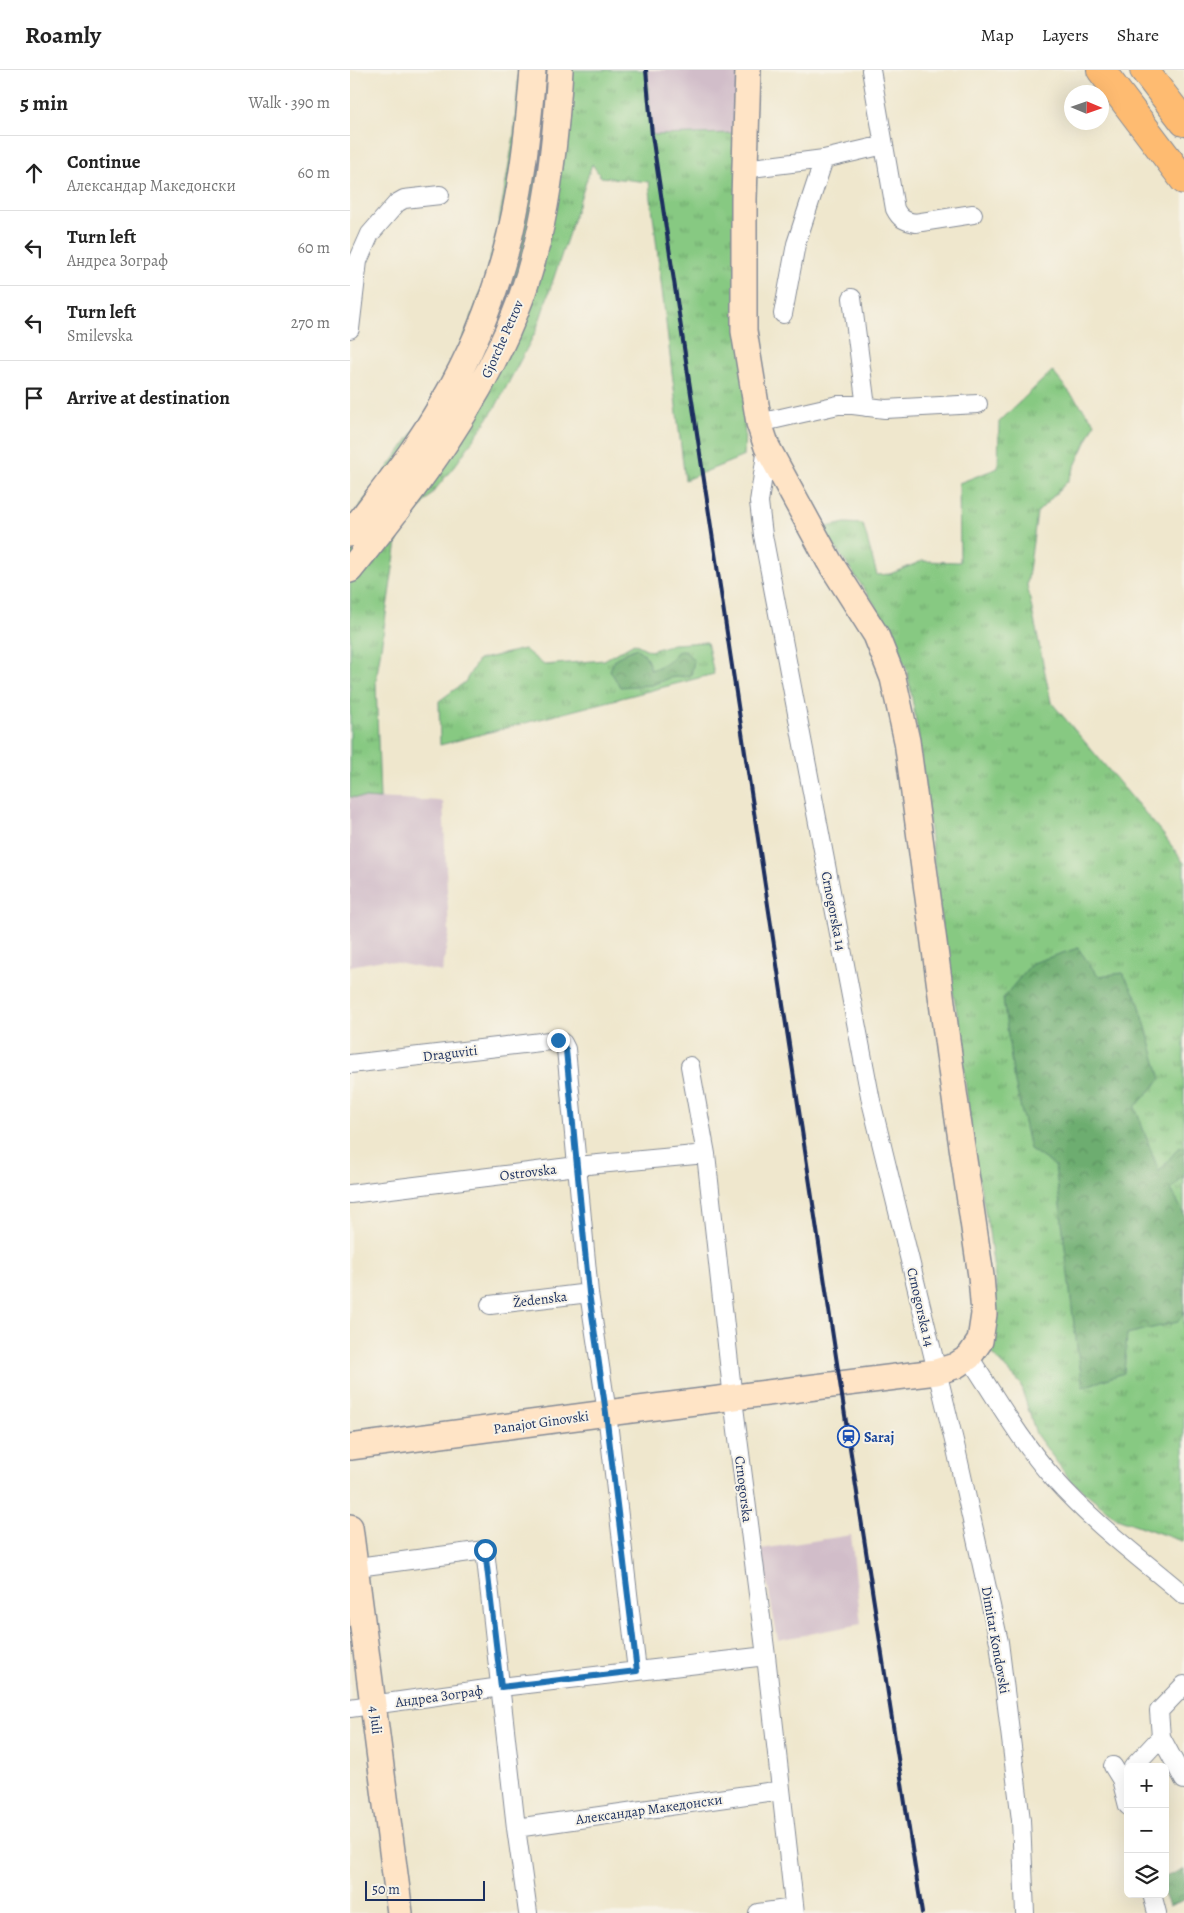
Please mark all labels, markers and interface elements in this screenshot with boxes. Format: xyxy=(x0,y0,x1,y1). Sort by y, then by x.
text: Roamly xyxy=(25,19,101,51)
text: Map xyxy=(981,23,1014,47)
text: Layers xyxy=(1042,23,1089,47)
text: Share xyxy=(1117,23,1159,47)
north arrow xyxy=(1064,85,1109,130)
text: 5 min xyxy=(20,89,68,117)
text: Walk · 390 m xyxy=(249,92,330,114)
text: Continue xyxy=(67,149,141,175)
icon: ahead xyxy=(20,159,48,187)
text: 60 m xyxy=(298,162,330,184)
text: Александар Македонски xyxy=(67,175,236,197)
text: Turn left xyxy=(67,224,136,250)
icon: left xyxy=(20,234,48,262)
text: 60 m xyxy=(298,237,330,259)
text: Андреа Зограф xyxy=(67,250,168,272)
street label: Gjorche Petrov xyxy=(477,296,528,381)
text: Turn left xyxy=(67,299,136,325)
icon: left xyxy=(20,309,48,337)
text: 270 m xyxy=(291,312,330,334)
text: Smilevska xyxy=(67,325,133,347)
icon: arrive xyxy=(20,384,48,412)
text: Arrive at destination xyxy=(67,385,230,411)
street label: Crnogorska 14 xyxy=(816,870,851,952)
route end xyxy=(547,1029,570,1052)
street label: Draguviti xyxy=(422,1041,479,1066)
street label: Ostrovska xyxy=(499,1160,558,1185)
street label: Crnogorska 14 xyxy=(902,1266,939,1349)
street label: Žedenska xyxy=(512,1287,569,1312)
street label: Panajot Ginovski xyxy=(492,1406,590,1439)
station icon: Saraj xyxy=(836,1425,860,1449)
place label: Saraj xyxy=(864,1428,894,1447)
street label: Crnogorska xyxy=(730,1455,757,1524)
route start xyxy=(474,1539,497,1562)
street label: Dimitar Kondovski xyxy=(977,1585,1014,1695)
street label: Андреа Зограф xyxy=(393,1681,485,1712)
street label: 4 Juli xyxy=(364,1705,387,1735)
map controls xyxy=(1124,1763,1169,1898)
button: + xyxy=(1124,1763,1169,1808)
street label: Александар Македонски xyxy=(574,1790,724,1829)
button: − xyxy=(1124,1808,1169,1853)
button: layers xyxy=(1124,1853,1169,1898)
scale bar xyxy=(365,1878,485,1901)
text: 50 m xyxy=(372,1880,400,1899)

